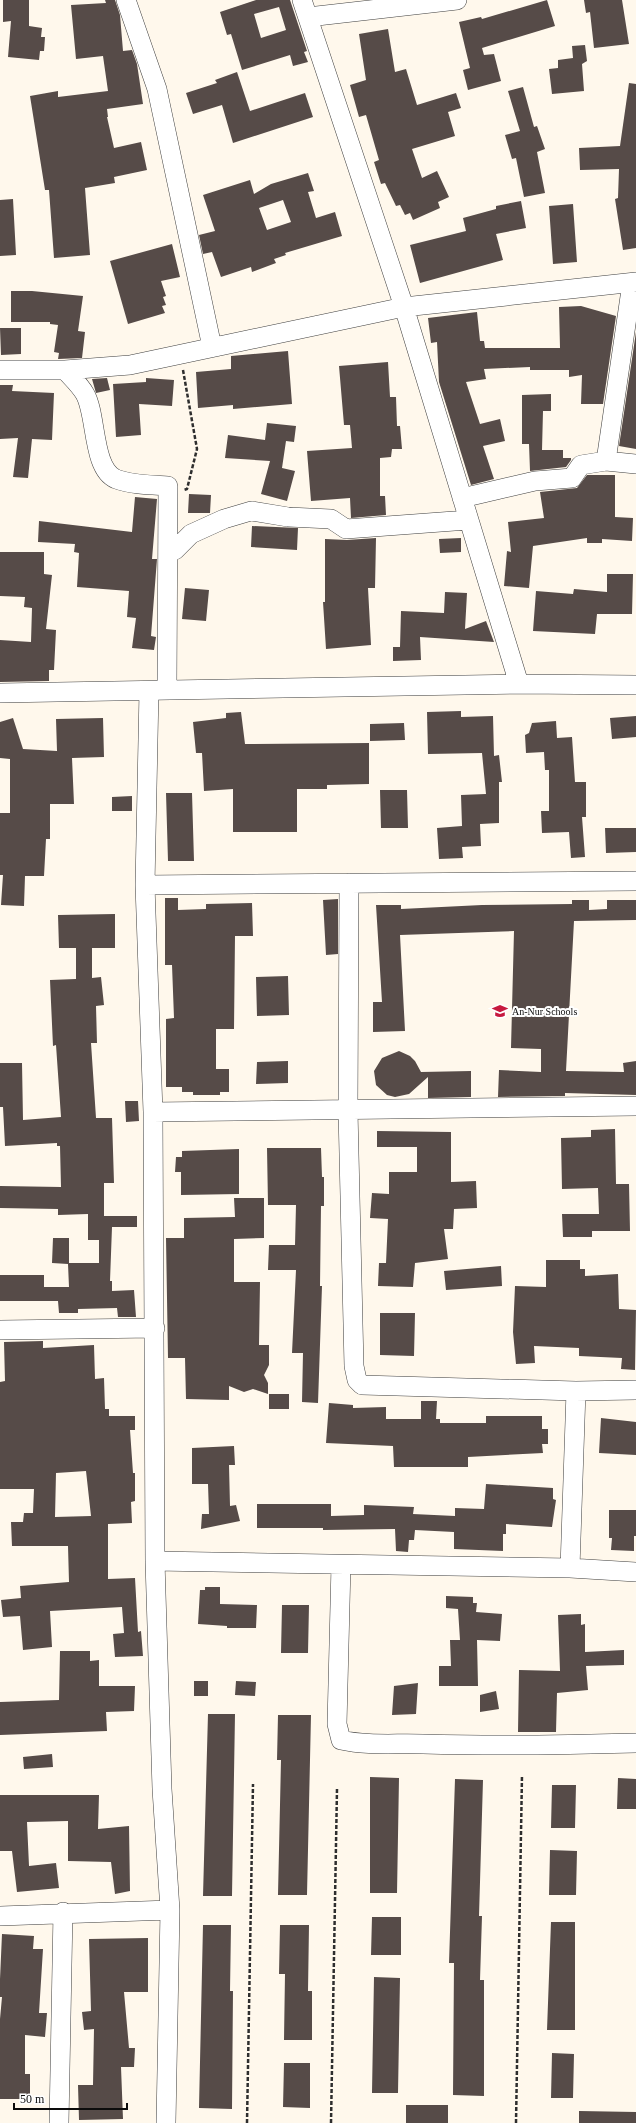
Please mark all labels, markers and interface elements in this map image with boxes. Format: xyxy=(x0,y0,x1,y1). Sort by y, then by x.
school or university icon: An-Nur Schools xyxy=(491,1002,509,1020)
place label: An-Nur Schools xyxy=(512,1006,577,1017)
scale bar xyxy=(14,2085,127,2111)
text: 50 m xyxy=(20,2092,45,2106)

